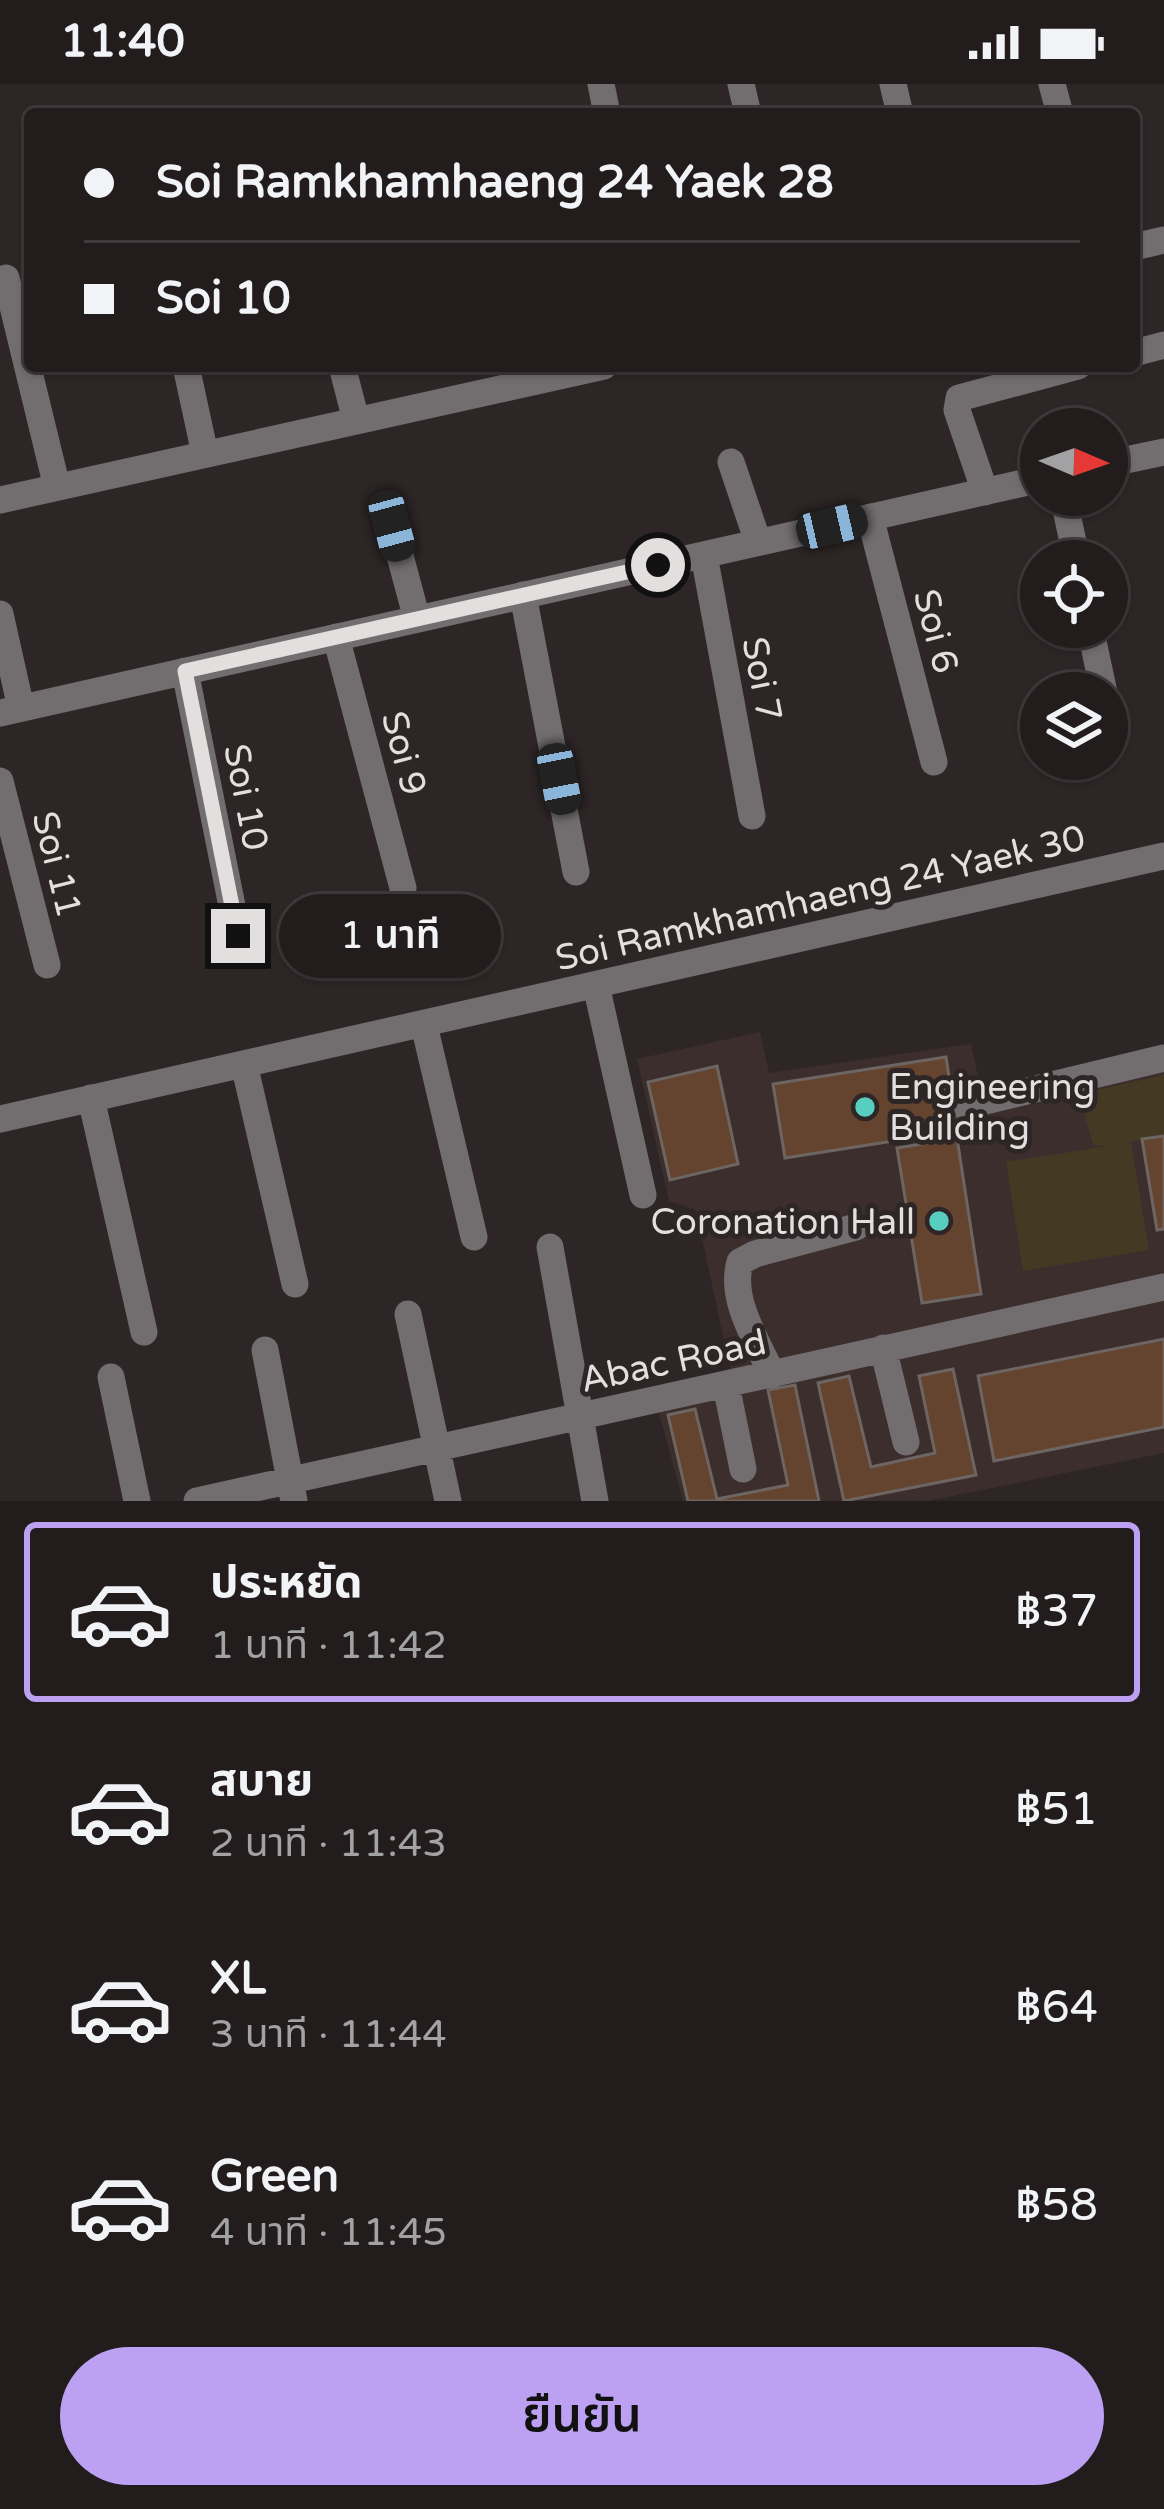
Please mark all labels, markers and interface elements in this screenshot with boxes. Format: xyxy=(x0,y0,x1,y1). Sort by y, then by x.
text: 11:40 xyxy=(60,15,185,69)
text: Soi Ramkhamhaeng 24 Yaek 28 xyxy=(156,156,834,210)
text: Soi 10 xyxy=(156,272,291,326)
north arrow xyxy=(1020,408,1128,516)
map controls xyxy=(1020,408,1128,780)
car xyxy=(365,487,419,565)
car xyxy=(793,500,871,552)
route start xyxy=(631,538,685,592)
button: locate xyxy=(1020,540,1128,648)
street label: Soi 6 xyxy=(904,585,967,678)
street label: Soi 7 xyxy=(732,633,791,725)
button: layers xyxy=(1020,672,1128,780)
street label: Soi 9 xyxy=(372,707,435,800)
street label: Soi 10 xyxy=(214,740,277,854)
car xyxy=(534,740,584,818)
street label: Soi 11 xyxy=(23,807,90,922)
street label: Soi Ramkhamhaeng 24 Yaek 30 xyxy=(551,817,1089,980)
callout: 1 นาที xyxy=(280,894,502,978)
route end xyxy=(211,909,265,963)
text: 1 นาที xyxy=(340,912,440,959)
place label: Engineering Building xyxy=(889,1066,1095,1150)
marker: Engineering Building xyxy=(852,1094,878,1120)
place label: Coronation Hall xyxy=(651,1201,915,1244)
marker: Coronation Hall xyxy=(926,1208,952,1234)
street label: Abac Road xyxy=(577,1321,770,1402)
text: ประหยัด xyxy=(210,1556,363,1610)
icon: car xyxy=(66,1558,174,1666)
text: ฿37 xyxy=(1015,1585,1098,1639)
text: 1 นาที · 11:42 xyxy=(210,1622,447,1669)
text: สบาย xyxy=(210,1754,313,1808)
icon: car xyxy=(66,1756,174,1864)
text: ฿51 xyxy=(1015,1783,1098,1837)
text: 2 นาที · 11:43 xyxy=(210,1820,447,1867)
text: XL xyxy=(210,1952,266,2006)
icon: car xyxy=(66,1954,174,2062)
text: ฿64 xyxy=(1015,1981,1098,2035)
text: 3 นาที · 11:44 xyxy=(210,2011,447,2058)
text: Green xyxy=(210,2150,339,2204)
icon: car xyxy=(66,2152,174,2260)
text: ฿58 xyxy=(1015,2179,1098,2233)
text: 4 นาที · 11:45 xyxy=(210,2209,447,2256)
button: ยืนยัน xyxy=(60,2347,1104,2485)

